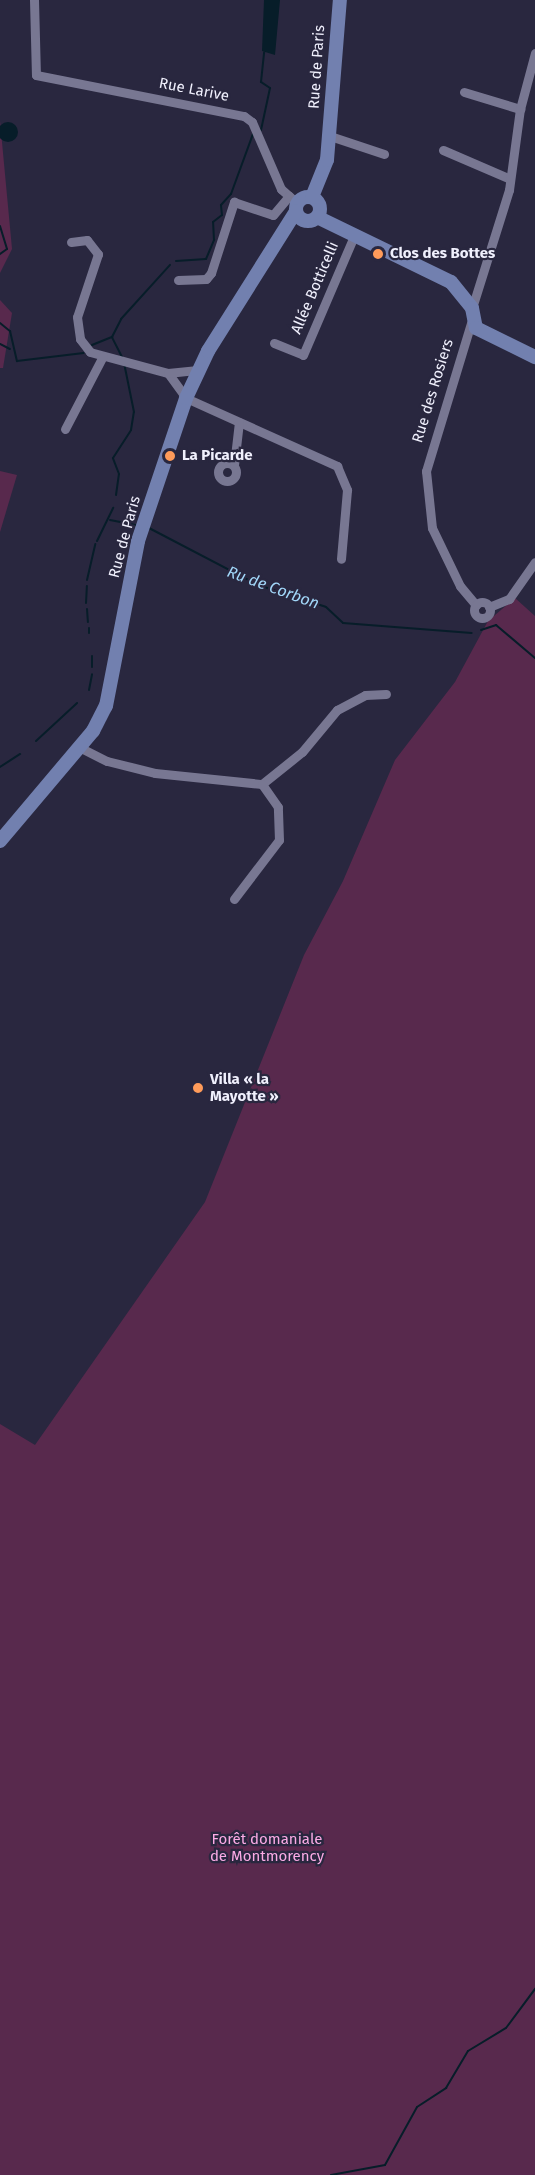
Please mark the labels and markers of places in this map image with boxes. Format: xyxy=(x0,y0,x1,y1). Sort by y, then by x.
place label: Clos des Bottes xyxy=(390,245,495,263)
marker: Clos des Bottes xyxy=(371,247,385,261)
place label: La Picarde xyxy=(182,447,253,465)
marker: La Picarde xyxy=(163,449,177,463)
place label: Villa « la Mayotte » xyxy=(210,1070,279,1105)
marker: Villa « la Mayotte » xyxy=(191,1081,205,1095)

